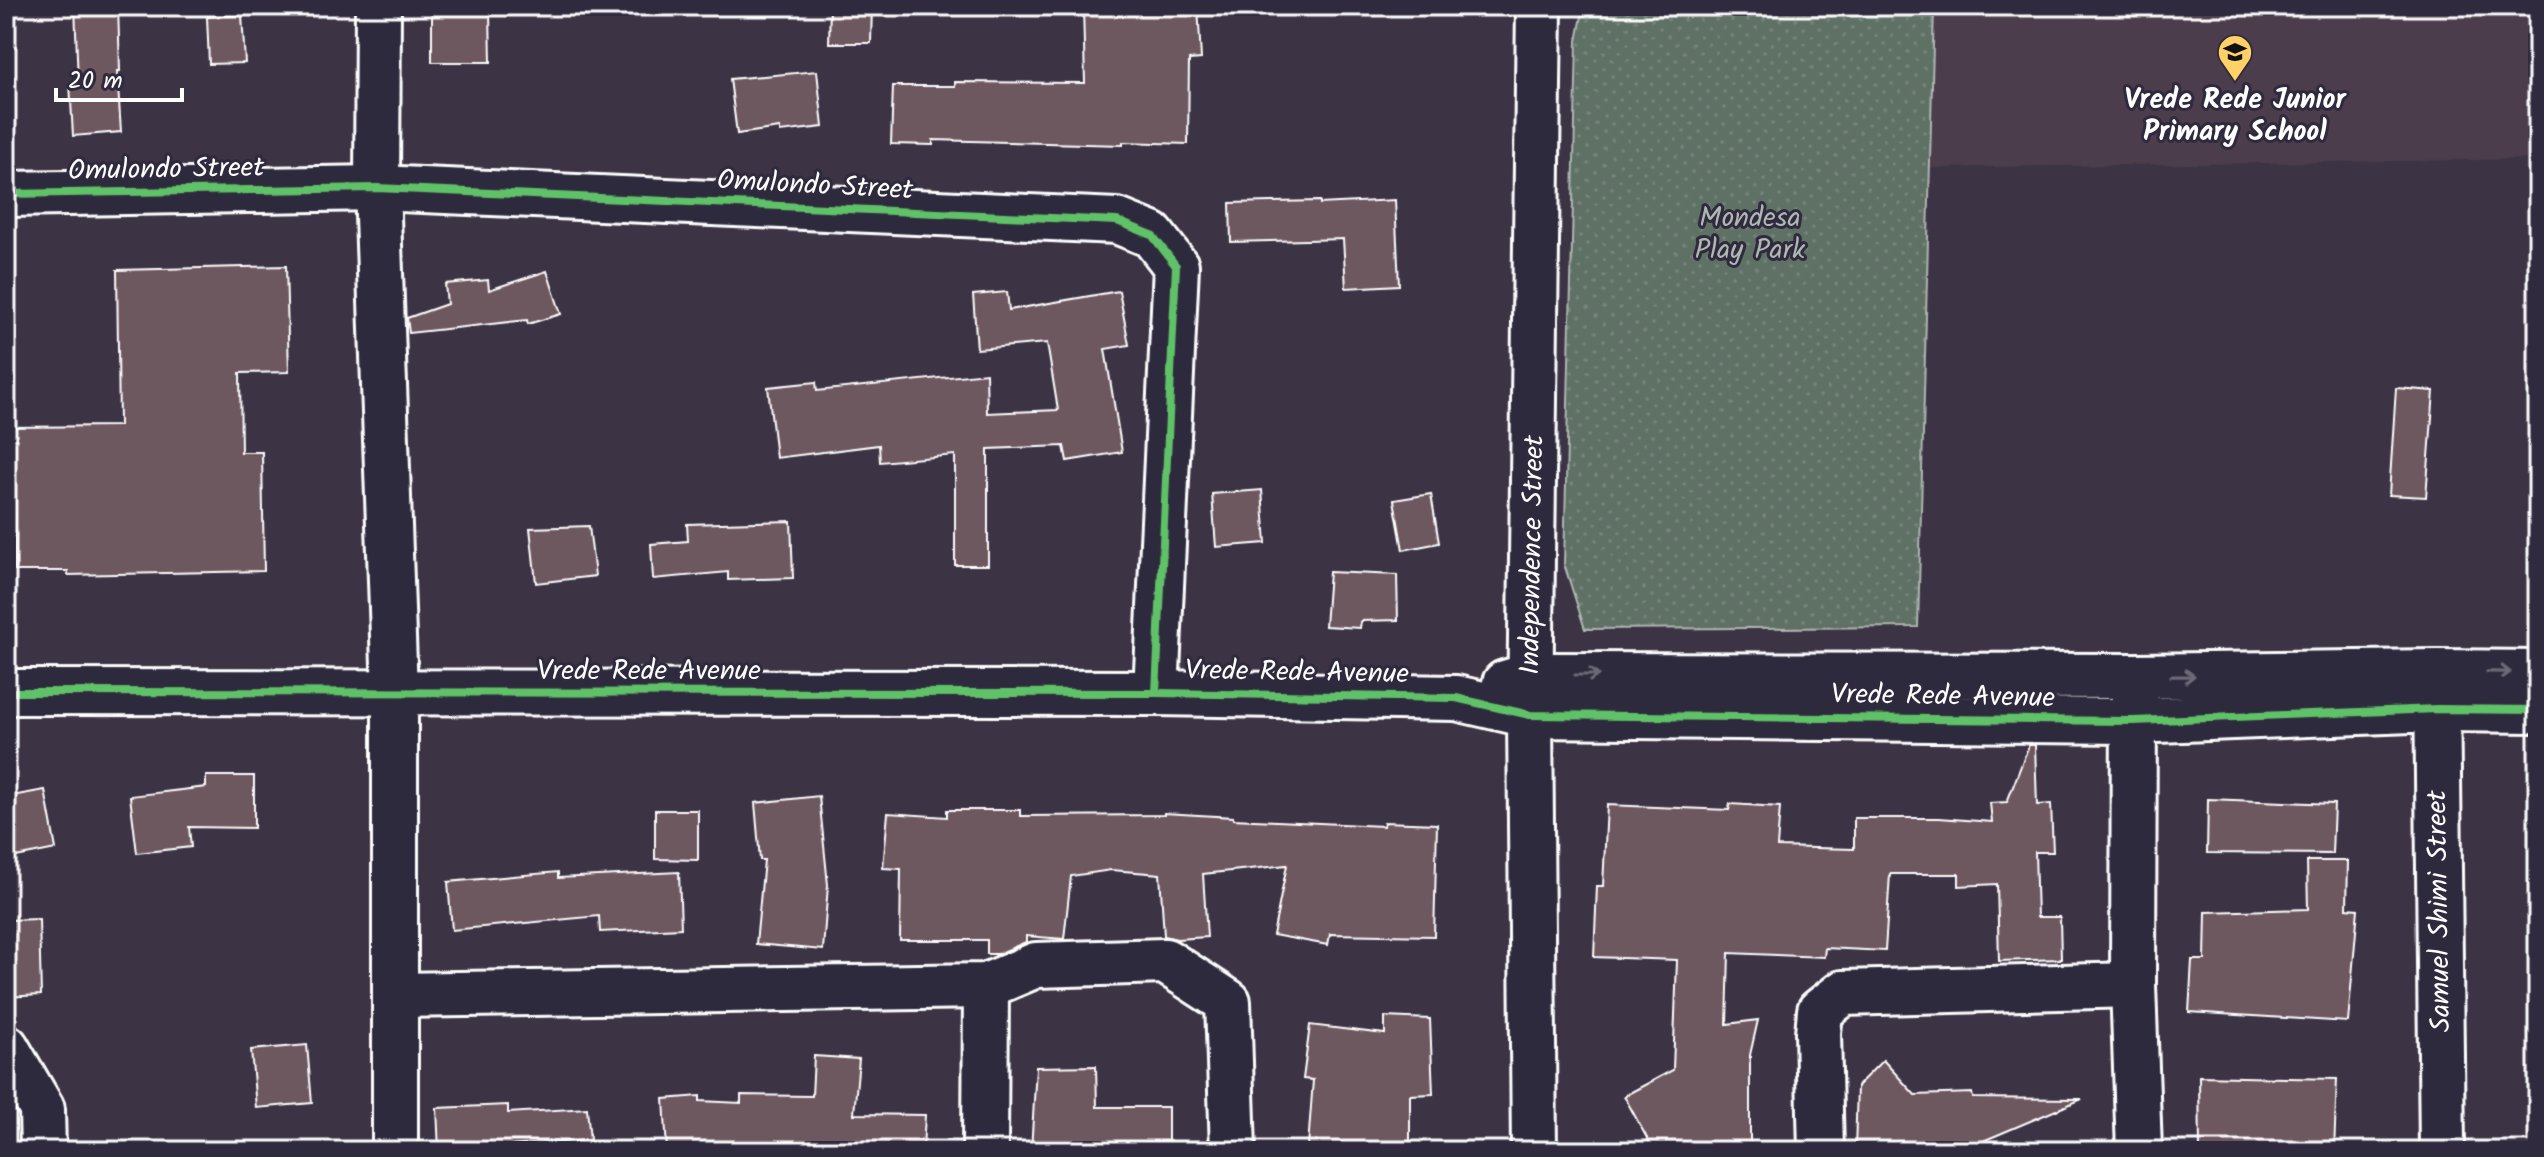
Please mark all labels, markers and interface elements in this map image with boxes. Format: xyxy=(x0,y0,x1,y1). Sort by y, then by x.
school or university icon: Vrede Rede Junior Primary School xyxy=(2216,33,2254,83)
scale bar xyxy=(56,52,182,102)
text: 20 m xyxy=(68,62,123,101)
place label: Vrede Rede Junior Primary School xyxy=(2124,78,2347,155)
street label: Omulondo Street xyxy=(67,146,266,194)
street label: Omulondo Street xyxy=(716,158,915,214)
park label: Mondesa Play Park xyxy=(1695,196,1806,273)
street label: Independence Street xyxy=(1508,434,1558,675)
street label: Vrede Rede Avenue xyxy=(537,649,761,694)
street label: Vrede Rede Avenue xyxy=(1185,649,1410,697)
one-way arrow xyxy=(2485,665,2512,680)
one-way arrow xyxy=(1573,667,1600,683)
one-way arrow xyxy=(2169,668,2196,683)
street label: Vrede Rede Avenue xyxy=(1831,673,2056,721)
street label: Samuel Shimi Street xyxy=(2415,788,2465,1032)

